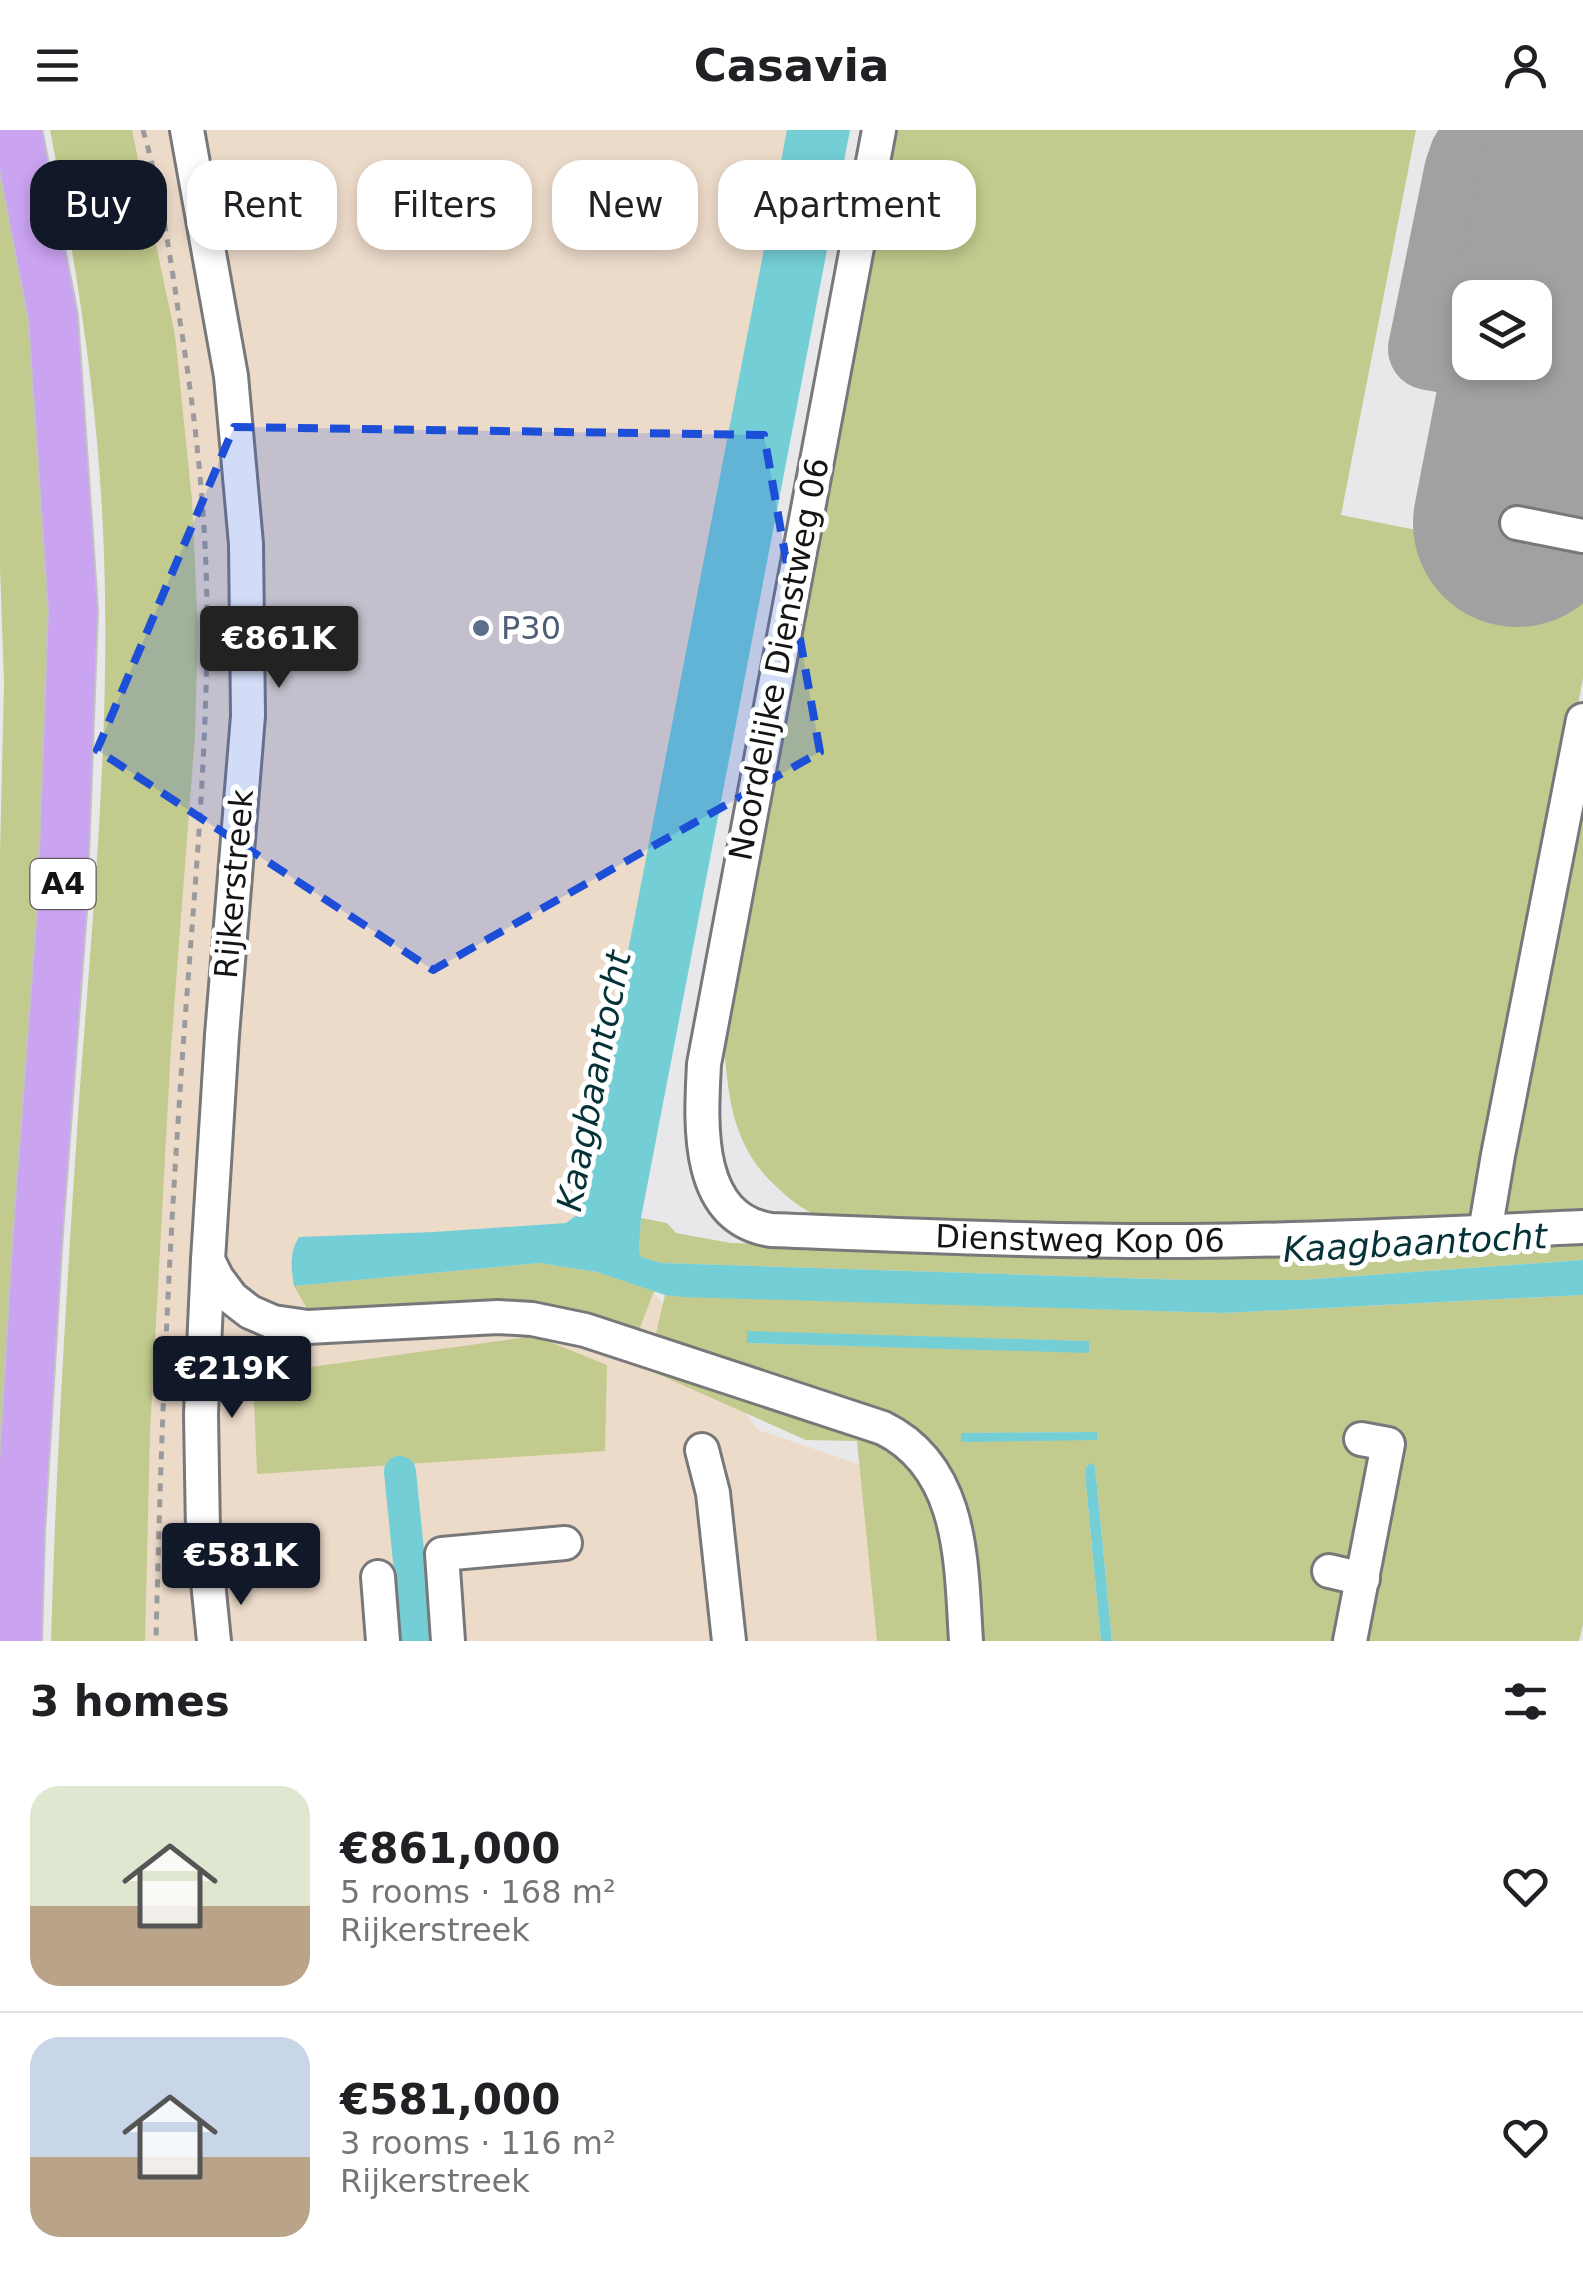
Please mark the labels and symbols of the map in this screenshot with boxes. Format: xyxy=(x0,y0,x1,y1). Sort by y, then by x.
street label: Noordelijke Dienstweg 06 xyxy=(721,454,837,864)
pin: €861K xyxy=(209,606,349,691)
place label: P30 xyxy=(501,609,561,647)
marker: P30 xyxy=(470,617,492,639)
street label: Rijkerstreek xyxy=(207,787,261,980)
road number: A4 xyxy=(30,859,96,909)
water label: Kaagbaantocht xyxy=(549,946,639,1215)
water label: Kaagbaantocht xyxy=(1282,1216,1549,1270)
street label: Dienstweg Kop 06 xyxy=(935,1217,1225,1260)
pin: €219K xyxy=(162,1336,302,1421)
pin: €581K xyxy=(171,1523,311,1608)

